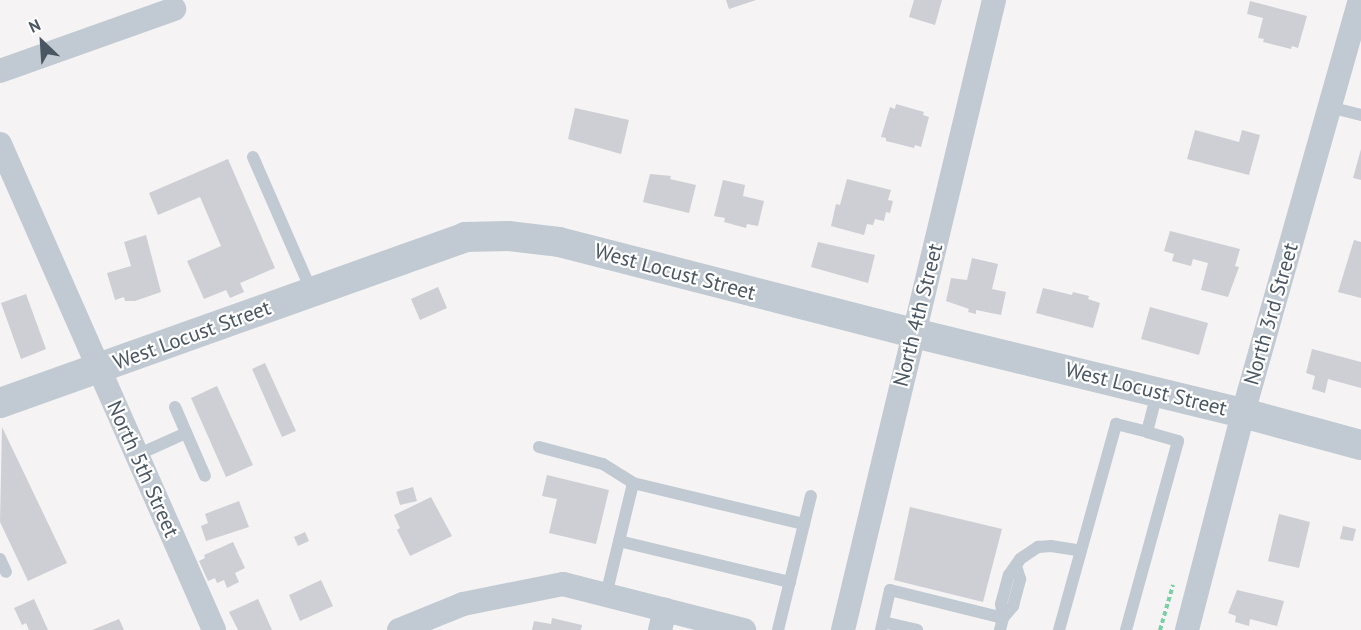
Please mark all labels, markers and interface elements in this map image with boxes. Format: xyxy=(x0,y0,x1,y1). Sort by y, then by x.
north arrow xyxy=(12,12,72,72)
text: N xyxy=(25,14,43,37)
street label: West Locust Street xyxy=(592,238,758,306)
street label: North 3rd Street xyxy=(1239,240,1303,388)
street label: North 4th Street xyxy=(888,241,948,389)
street label: West Locust Street xyxy=(110,295,274,375)
street label: West Locust Street xyxy=(1063,357,1229,421)
street label: North 5th Street xyxy=(102,397,184,541)

